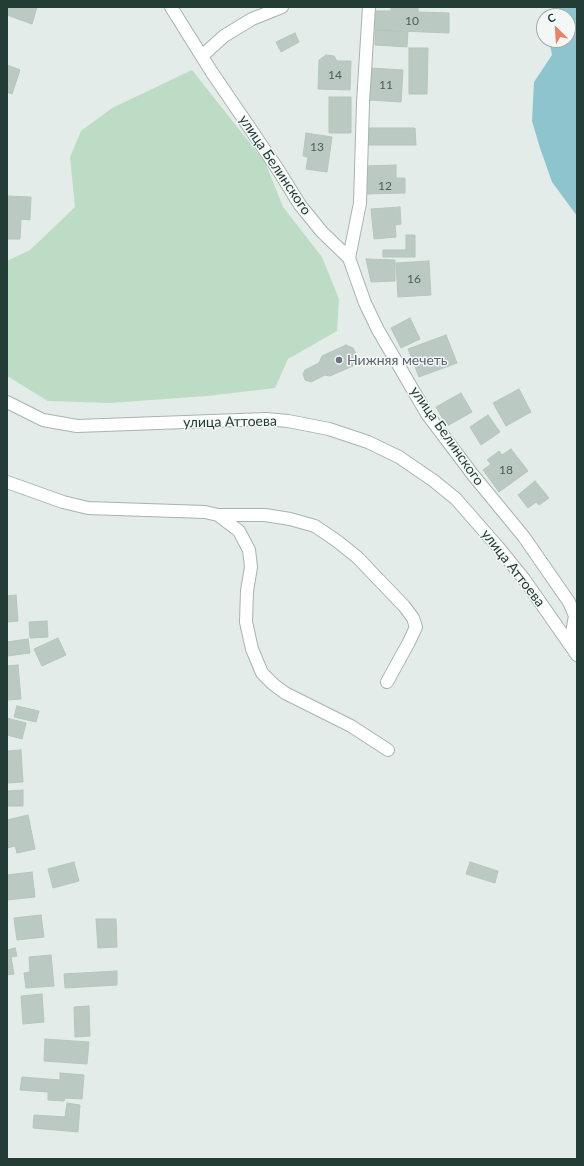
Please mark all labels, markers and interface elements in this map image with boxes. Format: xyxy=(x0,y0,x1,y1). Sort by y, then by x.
north arrow xyxy=(536,8,576,48)
text: С xyxy=(545,10,557,25)
house number: 10 xyxy=(405,14,419,28)
house number: 14 xyxy=(328,68,342,82)
house number: 11 xyxy=(379,78,393,92)
street label: улица Белинского xyxy=(235,112,315,218)
house number: 13 xyxy=(310,140,324,154)
house number: 12 xyxy=(378,179,392,193)
house number: 16 xyxy=(407,272,421,286)
place label: Нижняя мечеть xyxy=(347,352,447,368)
marker: Нижняя мечеть xyxy=(334,355,344,365)
street label: улица Белинского xyxy=(407,383,487,489)
street label: улица Аттоева xyxy=(183,413,277,431)
house number: 18 xyxy=(499,463,513,477)
street label: улица Аттоева xyxy=(478,526,548,610)

